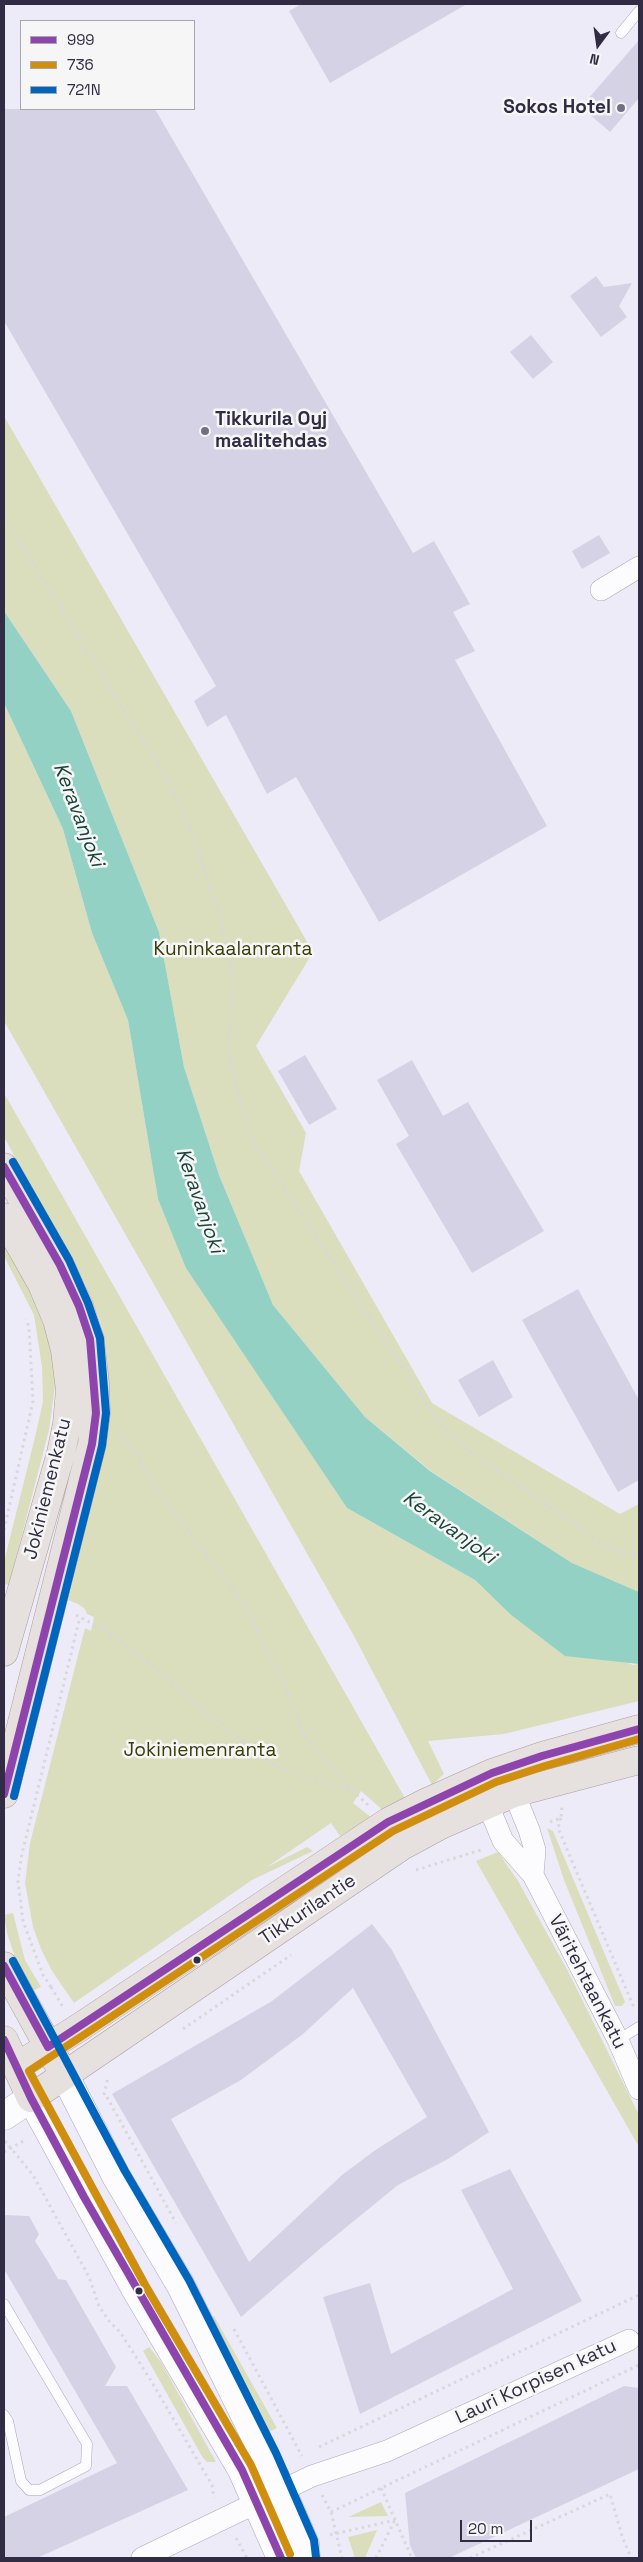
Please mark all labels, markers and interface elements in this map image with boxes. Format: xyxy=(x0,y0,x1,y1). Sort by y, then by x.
legend xyxy=(20,20,195,110)
north arrow xyxy=(573,20,623,70)
text: 999 xyxy=(67,30,95,49)
text: N xyxy=(588,50,601,69)
text: 736 xyxy=(67,55,94,74)
text: 721N xyxy=(67,80,101,99)
place label: Sokos Hotel xyxy=(503,97,611,119)
marker: Sokos Hotel xyxy=(615,102,627,114)
place label: Tikkurila Oyj maalitehdas xyxy=(215,409,327,453)
marker: Tikkurila Oyj maalitehdas xyxy=(199,425,211,437)
water label: Keravanjoki xyxy=(47,760,109,870)
park label: Kuninkaalanranta xyxy=(154,939,312,961)
water label: Keravanjoki xyxy=(170,1146,228,1256)
street label: Jokiniemenkatu xyxy=(19,1416,77,1562)
water label: Keravanjoki xyxy=(398,1486,500,1570)
park label: Jokiniemenranta xyxy=(124,1740,276,1762)
street label: Tikkurilantie xyxy=(256,1869,360,1951)
street label: Väritehtaankatu xyxy=(543,1911,631,2053)
unlabelled marker xyxy=(192,1955,202,1965)
unlabelled marker xyxy=(134,2286,144,2296)
street label: Lauri Korpisen katu xyxy=(452,2335,620,2429)
scale bar xyxy=(463,2510,536,2542)
text: 20 m xyxy=(468,2519,503,2538)

